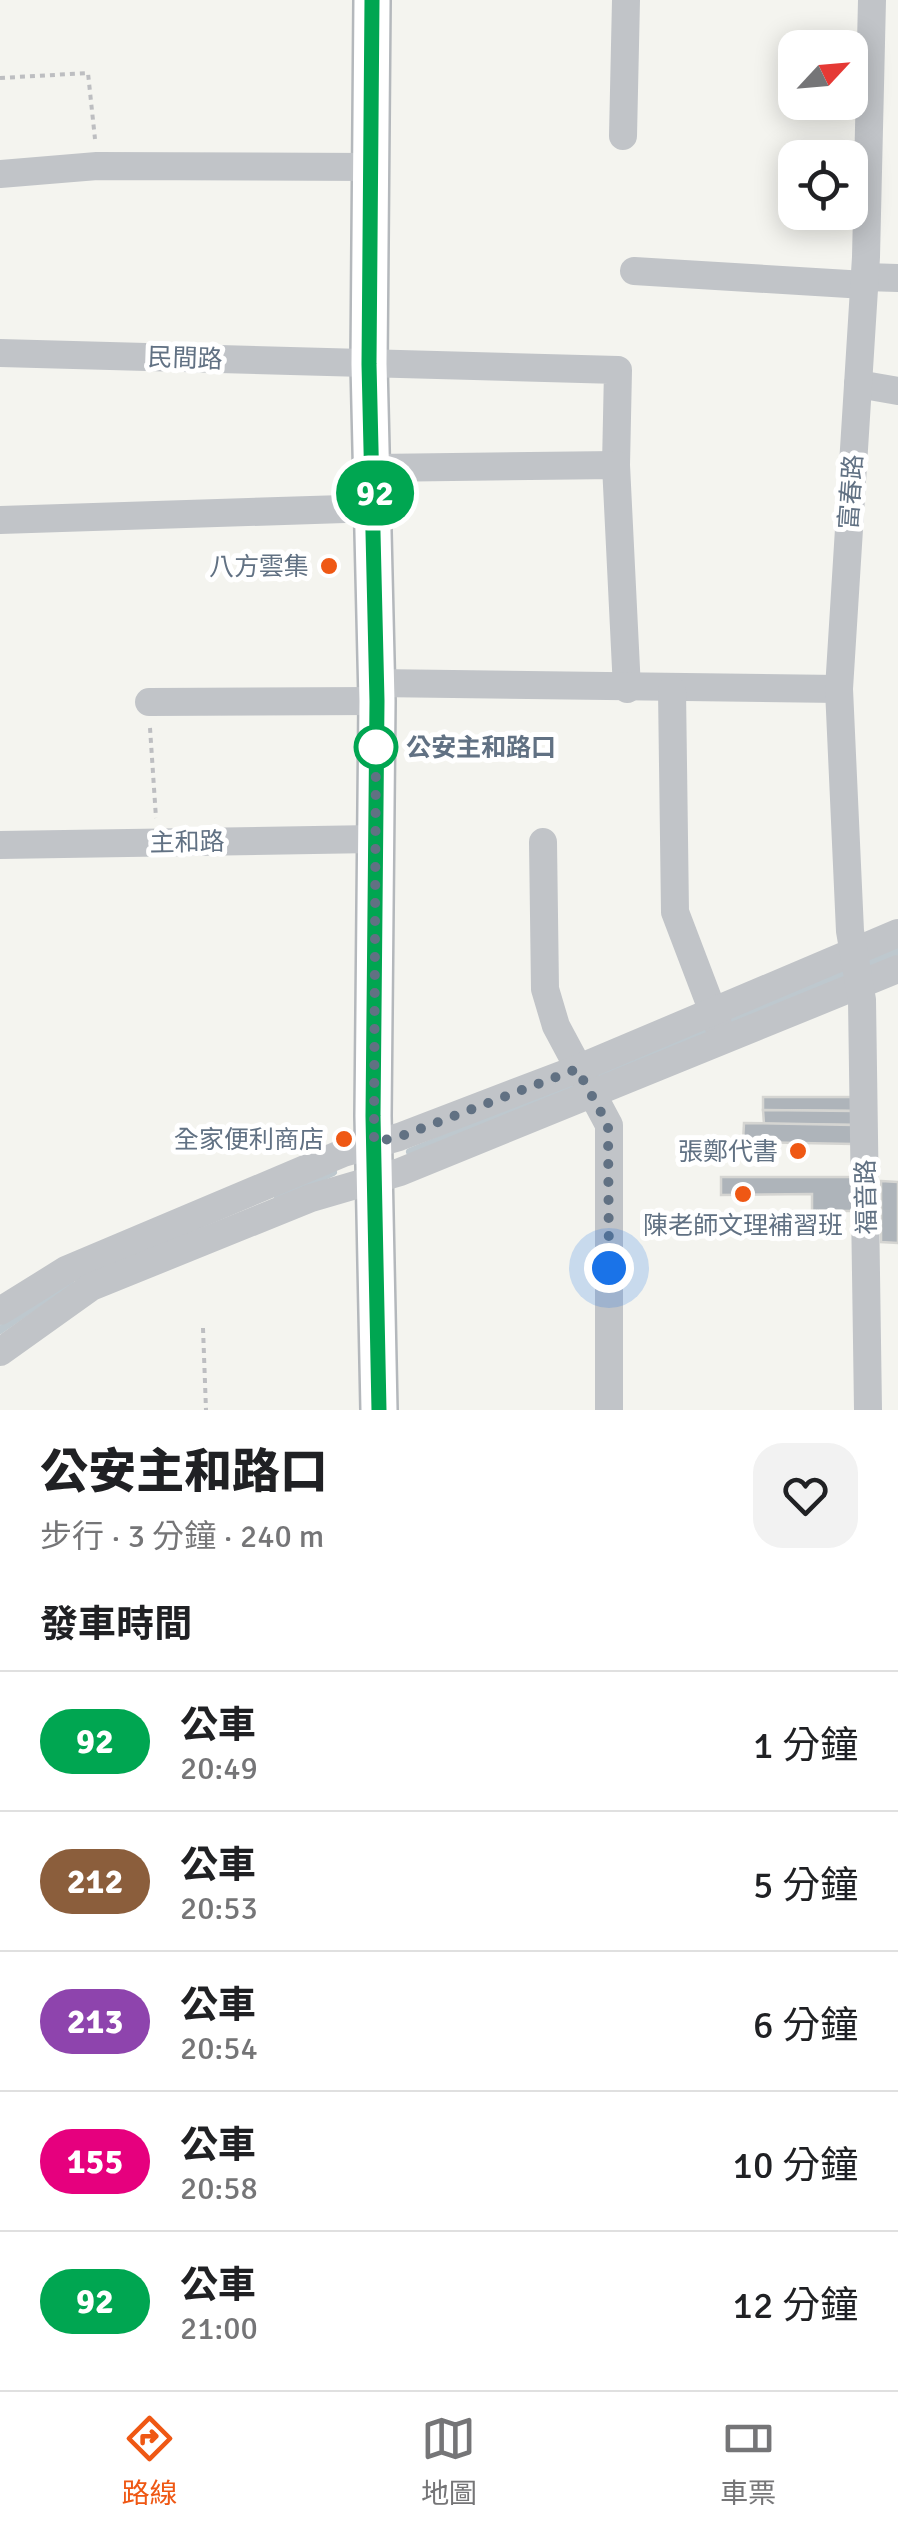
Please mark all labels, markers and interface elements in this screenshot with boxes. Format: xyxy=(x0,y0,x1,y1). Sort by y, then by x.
north arrow xyxy=(778,30,868,120)
map controls xyxy=(778,30,868,230)
button: locate xyxy=(778,140,868,230)
street label: 民間路 xyxy=(147,341,223,375)
street label: 富春路 xyxy=(833,454,869,530)
line badge: 92 xyxy=(330,460,420,526)
text: 92 xyxy=(356,472,394,515)
place label: 八方雲集 xyxy=(209,551,309,582)
marker: 八方雲集 xyxy=(318,555,340,577)
marker: 公安主和路口 xyxy=(355,726,397,768)
place label: 公安主和路口 xyxy=(406,732,556,763)
street label: 主和路 xyxy=(149,826,225,858)
place label: 全家便利商店 xyxy=(174,1124,324,1155)
marker: 全家便利商店 xyxy=(333,1128,355,1150)
place label: 張鄭代書 xyxy=(678,1136,778,1167)
marker: 張鄭代書 xyxy=(787,1140,809,1162)
street label: 福音路 xyxy=(850,1159,882,1235)
marker: 陳老師文理補習班 xyxy=(732,1183,754,1205)
place label: 陳老師文理補習班 xyxy=(643,1210,843,1241)
your location xyxy=(584,1243,634,1293)
text: 公安主和路口 xyxy=(40,1443,328,1502)
button: heart xyxy=(753,1443,858,1548)
text: 步行 · 3 分鐘 · 240 m xyxy=(40,1517,324,1556)
text: 發車時間 xyxy=(40,1601,192,1648)
text: 公車 xyxy=(180,1702,256,1749)
text: 92 xyxy=(76,1720,114,1763)
text: 1 分鐘 xyxy=(753,1722,858,1769)
text: 20:49 xyxy=(180,1749,258,1788)
text: 公車 xyxy=(180,1842,256,1889)
text: 212 xyxy=(67,1860,123,1903)
text: 5 分鐘 xyxy=(753,1862,858,1909)
text: 20:53 xyxy=(180,1889,258,1928)
text: 公車 xyxy=(180,1982,256,2029)
text: 213 xyxy=(67,2000,123,2043)
text: 6 分鐘 xyxy=(753,2002,858,2049)
text: 20:54 xyxy=(180,2029,258,2068)
text: 公車 xyxy=(180,2122,256,2169)
text: 155 xyxy=(67,2140,123,2183)
text: 10 分鐘 xyxy=(733,2142,858,2189)
text: 20:58 xyxy=(180,2169,258,2208)
text: 公車 xyxy=(180,2262,256,2309)
text: 92 xyxy=(76,2280,114,2323)
text: 12 分鐘 xyxy=(733,2282,858,2329)
text: 21:00 xyxy=(180,2309,258,2348)
tab: 路線 xyxy=(122,2411,178,2511)
tab: 地圖 xyxy=(421,2411,477,2511)
tab: 車票 xyxy=(720,2411,776,2511)

